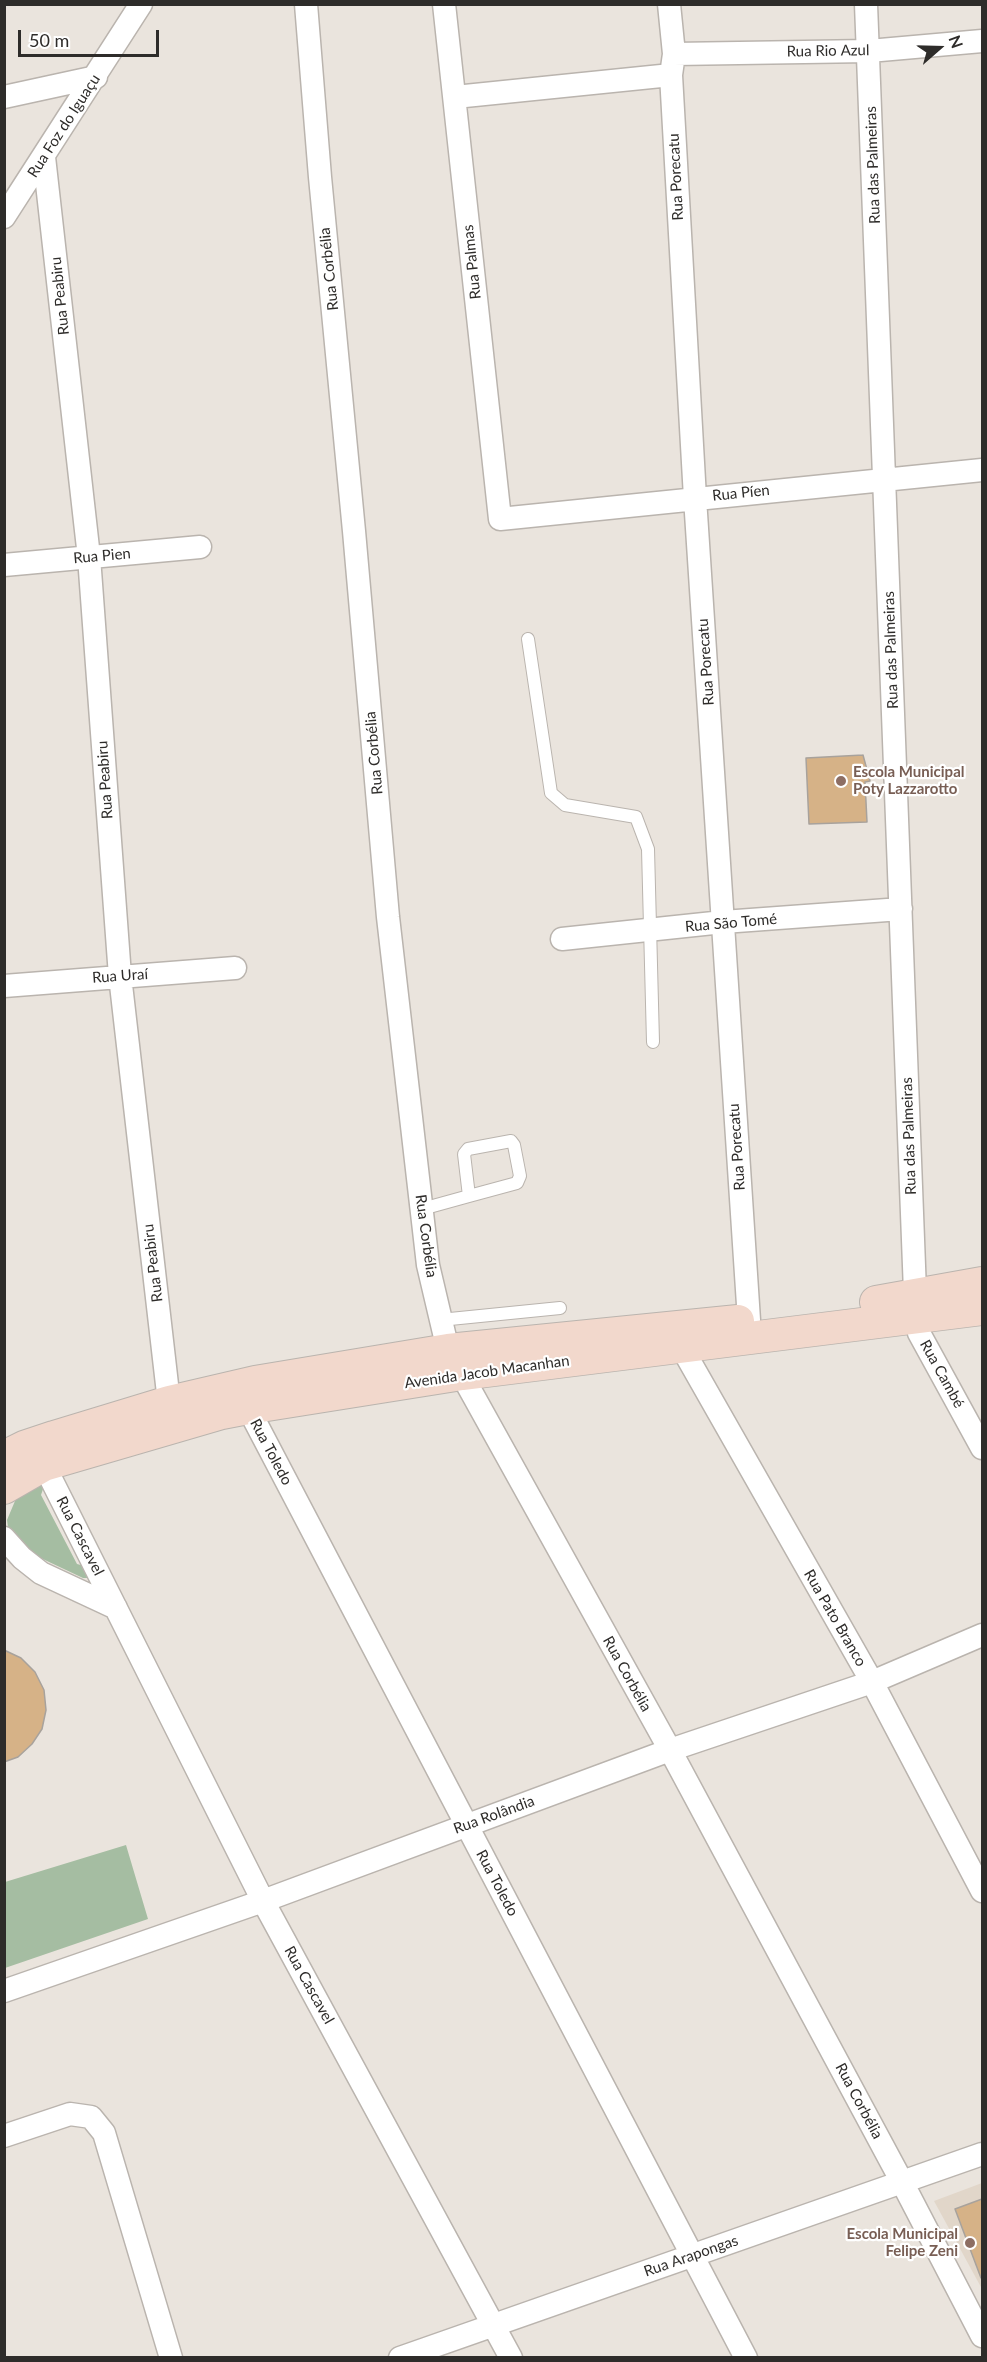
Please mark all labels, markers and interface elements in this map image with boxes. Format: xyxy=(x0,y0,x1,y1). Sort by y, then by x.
scale bar xyxy=(21,18,162,56)
north arrow xyxy=(909,18,969,78)
text: 50 m xyxy=(29,29,69,51)
text: N xyxy=(945,33,967,51)
street label: Rua Rio Azul xyxy=(786,41,870,61)
street label: Rua Foz do Iguaçu xyxy=(24,71,104,181)
street label: Rua das Palmeiras xyxy=(862,106,884,224)
street label: Rua Porecatu xyxy=(665,133,687,221)
street label: Rua Palmas xyxy=(459,224,485,300)
street label: Rua Corbélia xyxy=(316,227,342,311)
street label: Rua Peabiru xyxy=(47,256,73,336)
street label: Rua Píen xyxy=(711,481,771,505)
street label: Rua Pien xyxy=(73,545,131,567)
street label: Rua das Palmeiras xyxy=(880,591,902,709)
street label: Rua Porecatu xyxy=(694,618,718,706)
street label: Rua Corbélia xyxy=(361,711,387,795)
street label: Rua Peabiru xyxy=(93,740,117,820)
place label: Escola Municipal Poty Lazzarotto xyxy=(853,763,964,798)
marker: Escola Municipal Poty Lazzarotto xyxy=(834,774,848,788)
street label: Rua São Tomé xyxy=(684,910,778,936)
street label: Rua Uraí xyxy=(91,965,149,987)
street label: Rua das Palmeiras xyxy=(898,1077,920,1195)
street label: Rua Porecatu xyxy=(725,1103,749,1191)
street label: Rua Corbélia xyxy=(411,1193,441,1279)
street label: Rua Peabiru xyxy=(139,1223,167,1303)
street label: Rua Cambé xyxy=(916,1337,968,1411)
street label: Avenida Jacob Macanhan xyxy=(403,1352,571,1392)
street label: Rua Toledo xyxy=(246,1416,296,1488)
street label: Rua Cascavel xyxy=(52,1494,108,1578)
street label: Rua Pato Branco xyxy=(800,1566,870,1670)
street label: Rua Corbélia xyxy=(599,1633,655,1715)
street label: Rua Rolândia xyxy=(451,1792,537,1838)
street label: Rua Toledo xyxy=(472,1847,522,1919)
street label: Rua Cascavel xyxy=(280,1943,338,2027)
street label: Rua Corbélia xyxy=(831,2060,887,2142)
place label: Escola Municipal Felipe Zeni xyxy=(847,2225,958,2260)
street label: Rua Arapongas xyxy=(641,2231,741,2281)
marker: Escola Municipal Felipe Zeni xyxy=(963,2236,977,2250)

